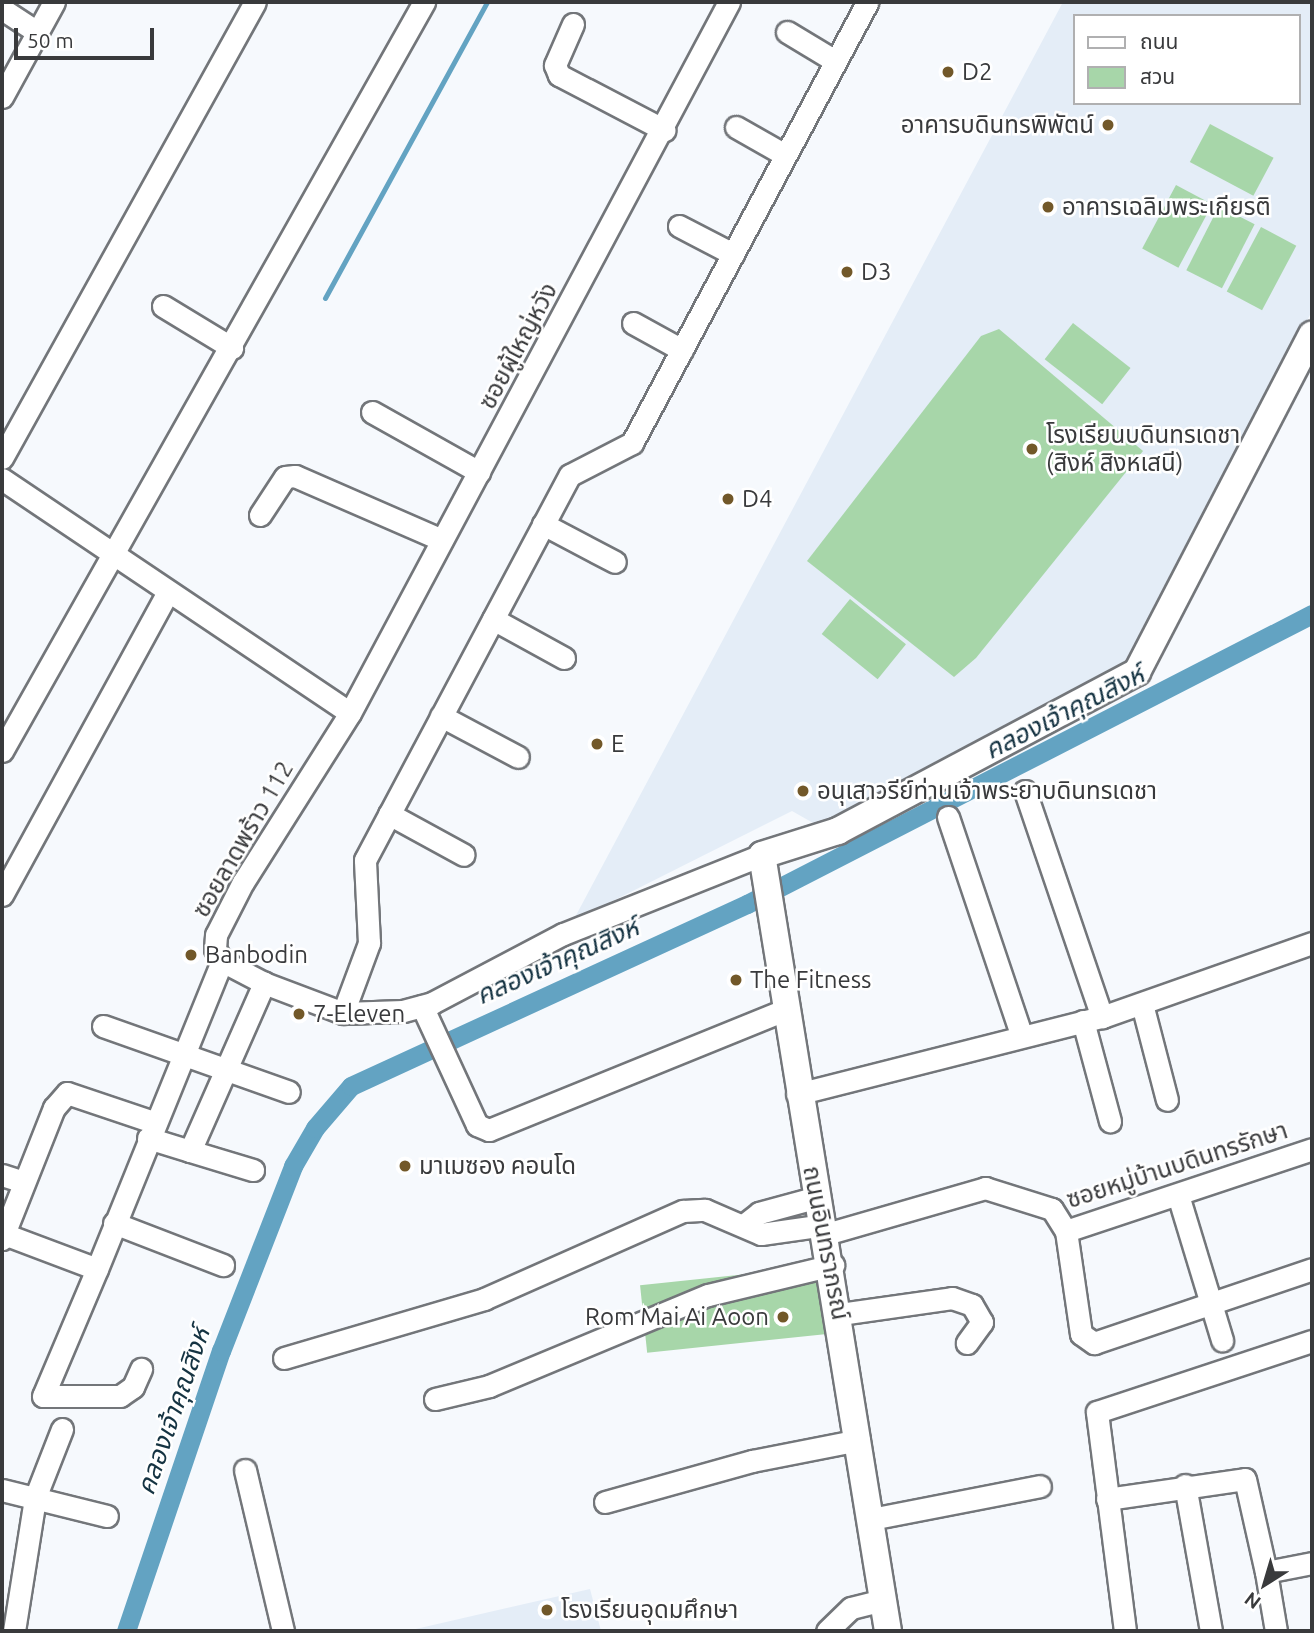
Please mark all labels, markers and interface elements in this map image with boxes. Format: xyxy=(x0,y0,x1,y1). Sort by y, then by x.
scale bar xyxy=(18,14,158,58)
legend xyxy=(1072,14,1300,105)
text: 50 m xyxy=(27,28,74,52)
text: ถนน xyxy=(1140,29,1178,53)
place label: D2 xyxy=(962,58,992,86)
marker: D2 xyxy=(940,64,956,80)
text: สวน xyxy=(1140,64,1175,88)
place label: อาคารบดินทรพิพัตน์ xyxy=(901,111,1094,139)
marker: อาคารบดินทรพิพัตน์ xyxy=(1100,117,1116,133)
place label: อาคารเฉลิมพระเกียรติ xyxy=(1062,193,1271,221)
marker: อาคารเฉลิมพระเกียรติ xyxy=(1040,199,1056,215)
place label: D3 xyxy=(861,258,891,286)
marker: D3 xyxy=(839,264,855,280)
street label: ซอยผู้ใหญ่หวัง xyxy=(473,278,563,414)
place label: โรงเรียนบดินทรเดชา (สิงห์ สิงหเสนี) xyxy=(1046,421,1240,477)
marker: โรงเรียนบดินทรเดชา (สิงห์ สิงหเสนี) xyxy=(1024,441,1040,457)
place label: D4 xyxy=(742,485,772,513)
marker: D4 xyxy=(720,491,736,507)
water label: คลองเจ้าคุณสิงห์ xyxy=(979,658,1149,766)
place label: E xyxy=(611,730,624,758)
marker: E xyxy=(589,736,605,752)
street label: ซอยลาดพร้าว 112 xyxy=(187,756,299,922)
place label: อนุเสาวรีย์ท่านเจ้าพระยาบดินทรเดชา xyxy=(817,777,1157,805)
marker: อนุเสาวรีย์ท่านเจ้าพระยาบดินทรเดชา xyxy=(795,783,811,799)
water label: คลองเจ้าคุณสิงห์ xyxy=(471,911,643,1011)
place label: Banbodin xyxy=(205,941,308,969)
marker: Banbodin xyxy=(183,947,199,963)
place label: The Fitness xyxy=(750,966,871,994)
marker: The Fitness xyxy=(728,972,744,988)
place label: 7-Eleven xyxy=(313,1000,405,1028)
marker: 7-Eleven xyxy=(291,1006,307,1022)
street label: ซอยหมู่บ้านบดินทรรักษา xyxy=(1063,1116,1291,1214)
place label: มาเมซอง คอนโด xyxy=(419,1152,576,1180)
marker: มาเมซอง คอนโด xyxy=(397,1158,413,1174)
street label: ถนนอินทราภรณ์ xyxy=(797,1163,855,1323)
place label: Rom Mai Ai Aoon xyxy=(585,1303,769,1331)
marker: Rom Mai Ai Aoon xyxy=(775,1309,791,1325)
water label: คลองเจ้าคุณสิงห์ xyxy=(130,1323,216,1499)
north arrow xyxy=(1230,1549,1300,1619)
text: N xyxy=(1240,1588,1265,1614)
place label: โรงเรียนอุดมศึกษา xyxy=(561,1596,738,1624)
marker: โรงเรียนอุดมศึกษา xyxy=(539,1602,555,1618)

